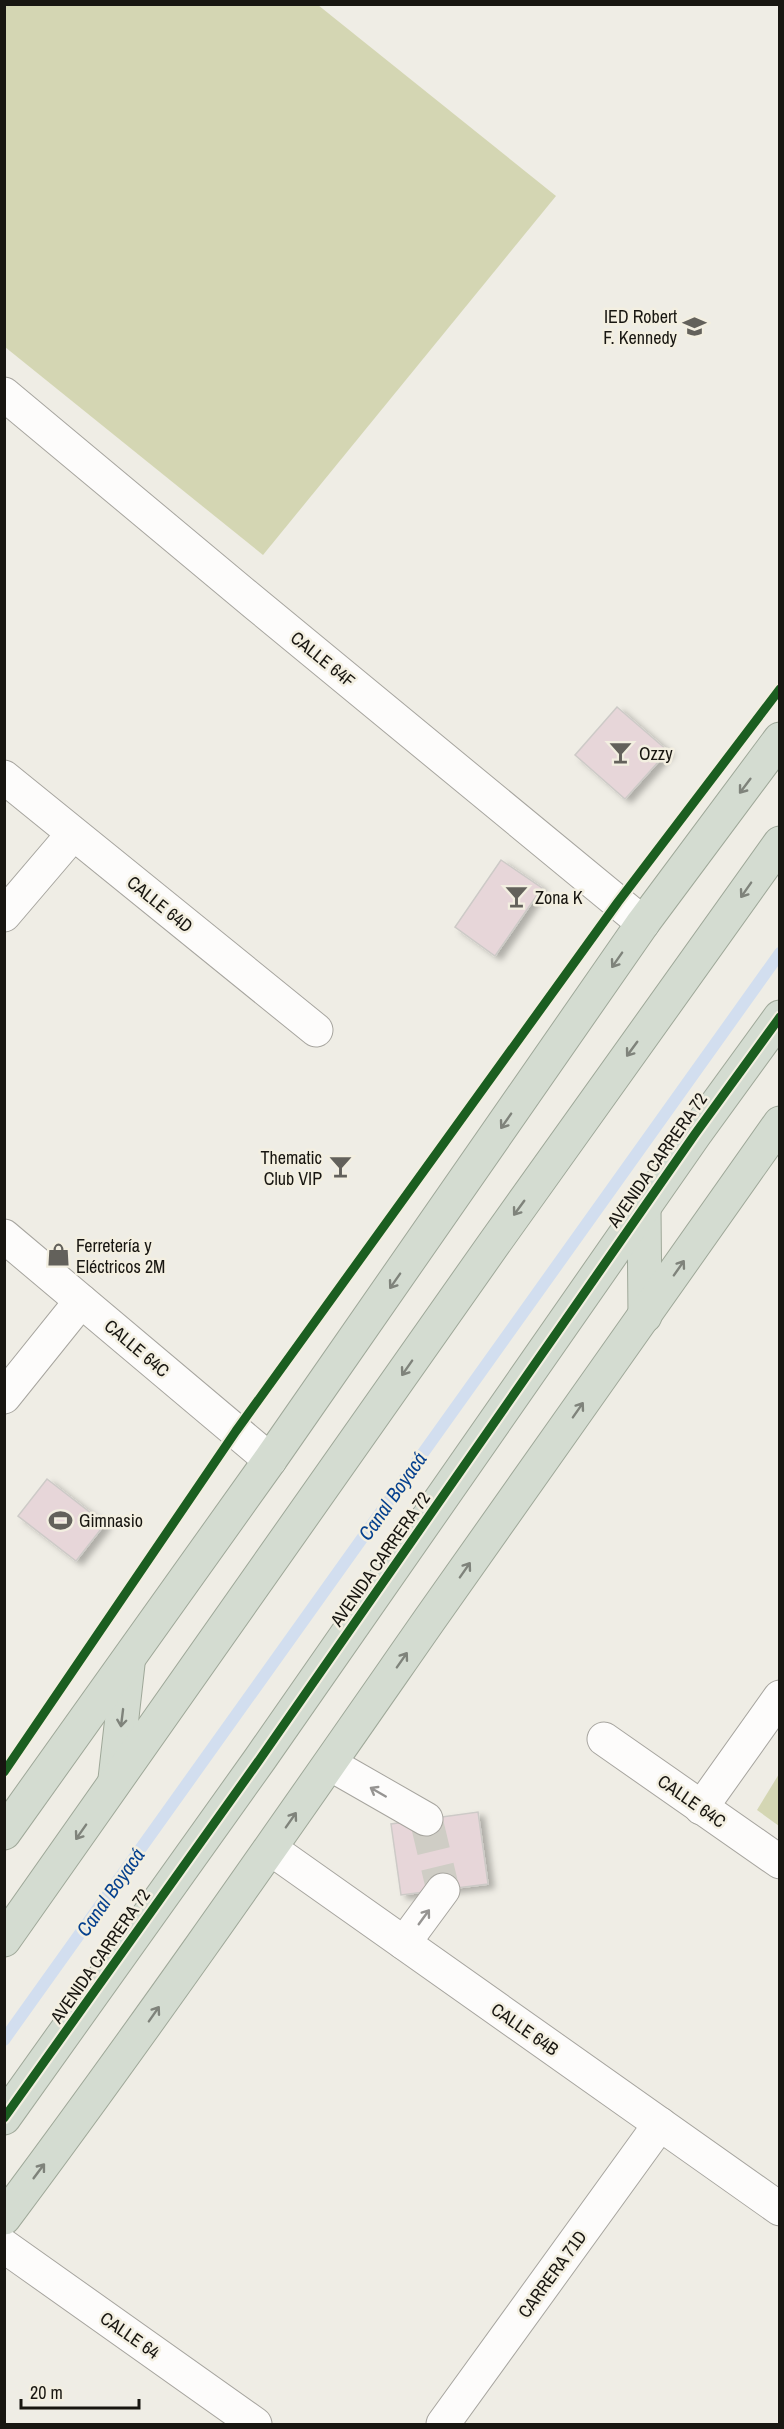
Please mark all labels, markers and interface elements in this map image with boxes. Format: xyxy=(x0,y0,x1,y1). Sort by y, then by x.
place label: IED Robert F. Kennedy xyxy=(603,304,678,350)
school or university icon: IED Robert F. Kennedy xyxy=(682,313,708,339)
street label: CALLE 64F xyxy=(285,625,361,693)
bar icon: Ozzy xyxy=(608,740,634,766)
place label: Ozzy xyxy=(639,741,673,766)
one-way arrow xyxy=(738,777,751,793)
street label: CALLE 64D xyxy=(122,870,198,938)
one-way arrow xyxy=(739,882,752,898)
bar icon: Zona K xyxy=(504,884,530,910)
place label: Zona K xyxy=(535,885,583,910)
one-way arrow xyxy=(611,952,623,968)
one-way arrow xyxy=(626,1041,638,1057)
street label: AVENIDA CARRERA 72 xyxy=(601,1088,713,1233)
one-way arrow xyxy=(500,1112,512,1128)
place label: Thematic Club VIP xyxy=(260,1145,322,1191)
bar icon: Thematic Club VIP xyxy=(327,1154,353,1180)
one-way arrow xyxy=(513,1199,525,1215)
place label: Ferretería y Eléctricos 2M xyxy=(76,1233,165,1279)
shop icon: Ferretería y Eléctricos 2M xyxy=(45,1242,71,1268)
one-way arrow xyxy=(673,1260,685,1276)
one-way arrow xyxy=(389,1272,401,1288)
street label: CALLE 64C xyxy=(99,1313,175,1383)
one-way arrow xyxy=(401,1359,413,1375)
one-way arrow xyxy=(572,1403,584,1419)
water label: Canal Boyacá xyxy=(352,1446,432,1546)
street label: AVENIDA CARRERA 72 xyxy=(324,1487,436,1632)
sports icon: Gimnasio xyxy=(48,1507,74,1533)
place label: Gimnasio xyxy=(79,1508,143,1533)
one-way arrow xyxy=(459,1562,471,1578)
one-way arrow xyxy=(396,1652,408,1669)
one-way arrow xyxy=(116,1708,127,1728)
street label: CALLE 64C xyxy=(653,1768,731,1834)
one-way arrow xyxy=(370,1785,387,1797)
one-way arrow xyxy=(285,1813,297,1829)
one-way arrow xyxy=(75,1823,87,1840)
water label: Canal Boyacá xyxy=(70,1842,150,1942)
street label: AVENIDA CARRERA 72 xyxy=(44,1884,156,2029)
one-way arrow xyxy=(417,1909,430,1925)
street label: CALLE 64B xyxy=(486,1997,564,2061)
one-way arrow xyxy=(148,2006,160,2022)
one-way arrow xyxy=(33,2164,46,2180)
street label: CARRERA 71D xyxy=(512,2225,592,2323)
street label: CALLE 64 xyxy=(95,2305,165,2365)
scale bar xyxy=(21,2372,140,2410)
text: 20 m xyxy=(30,2380,63,2405)

